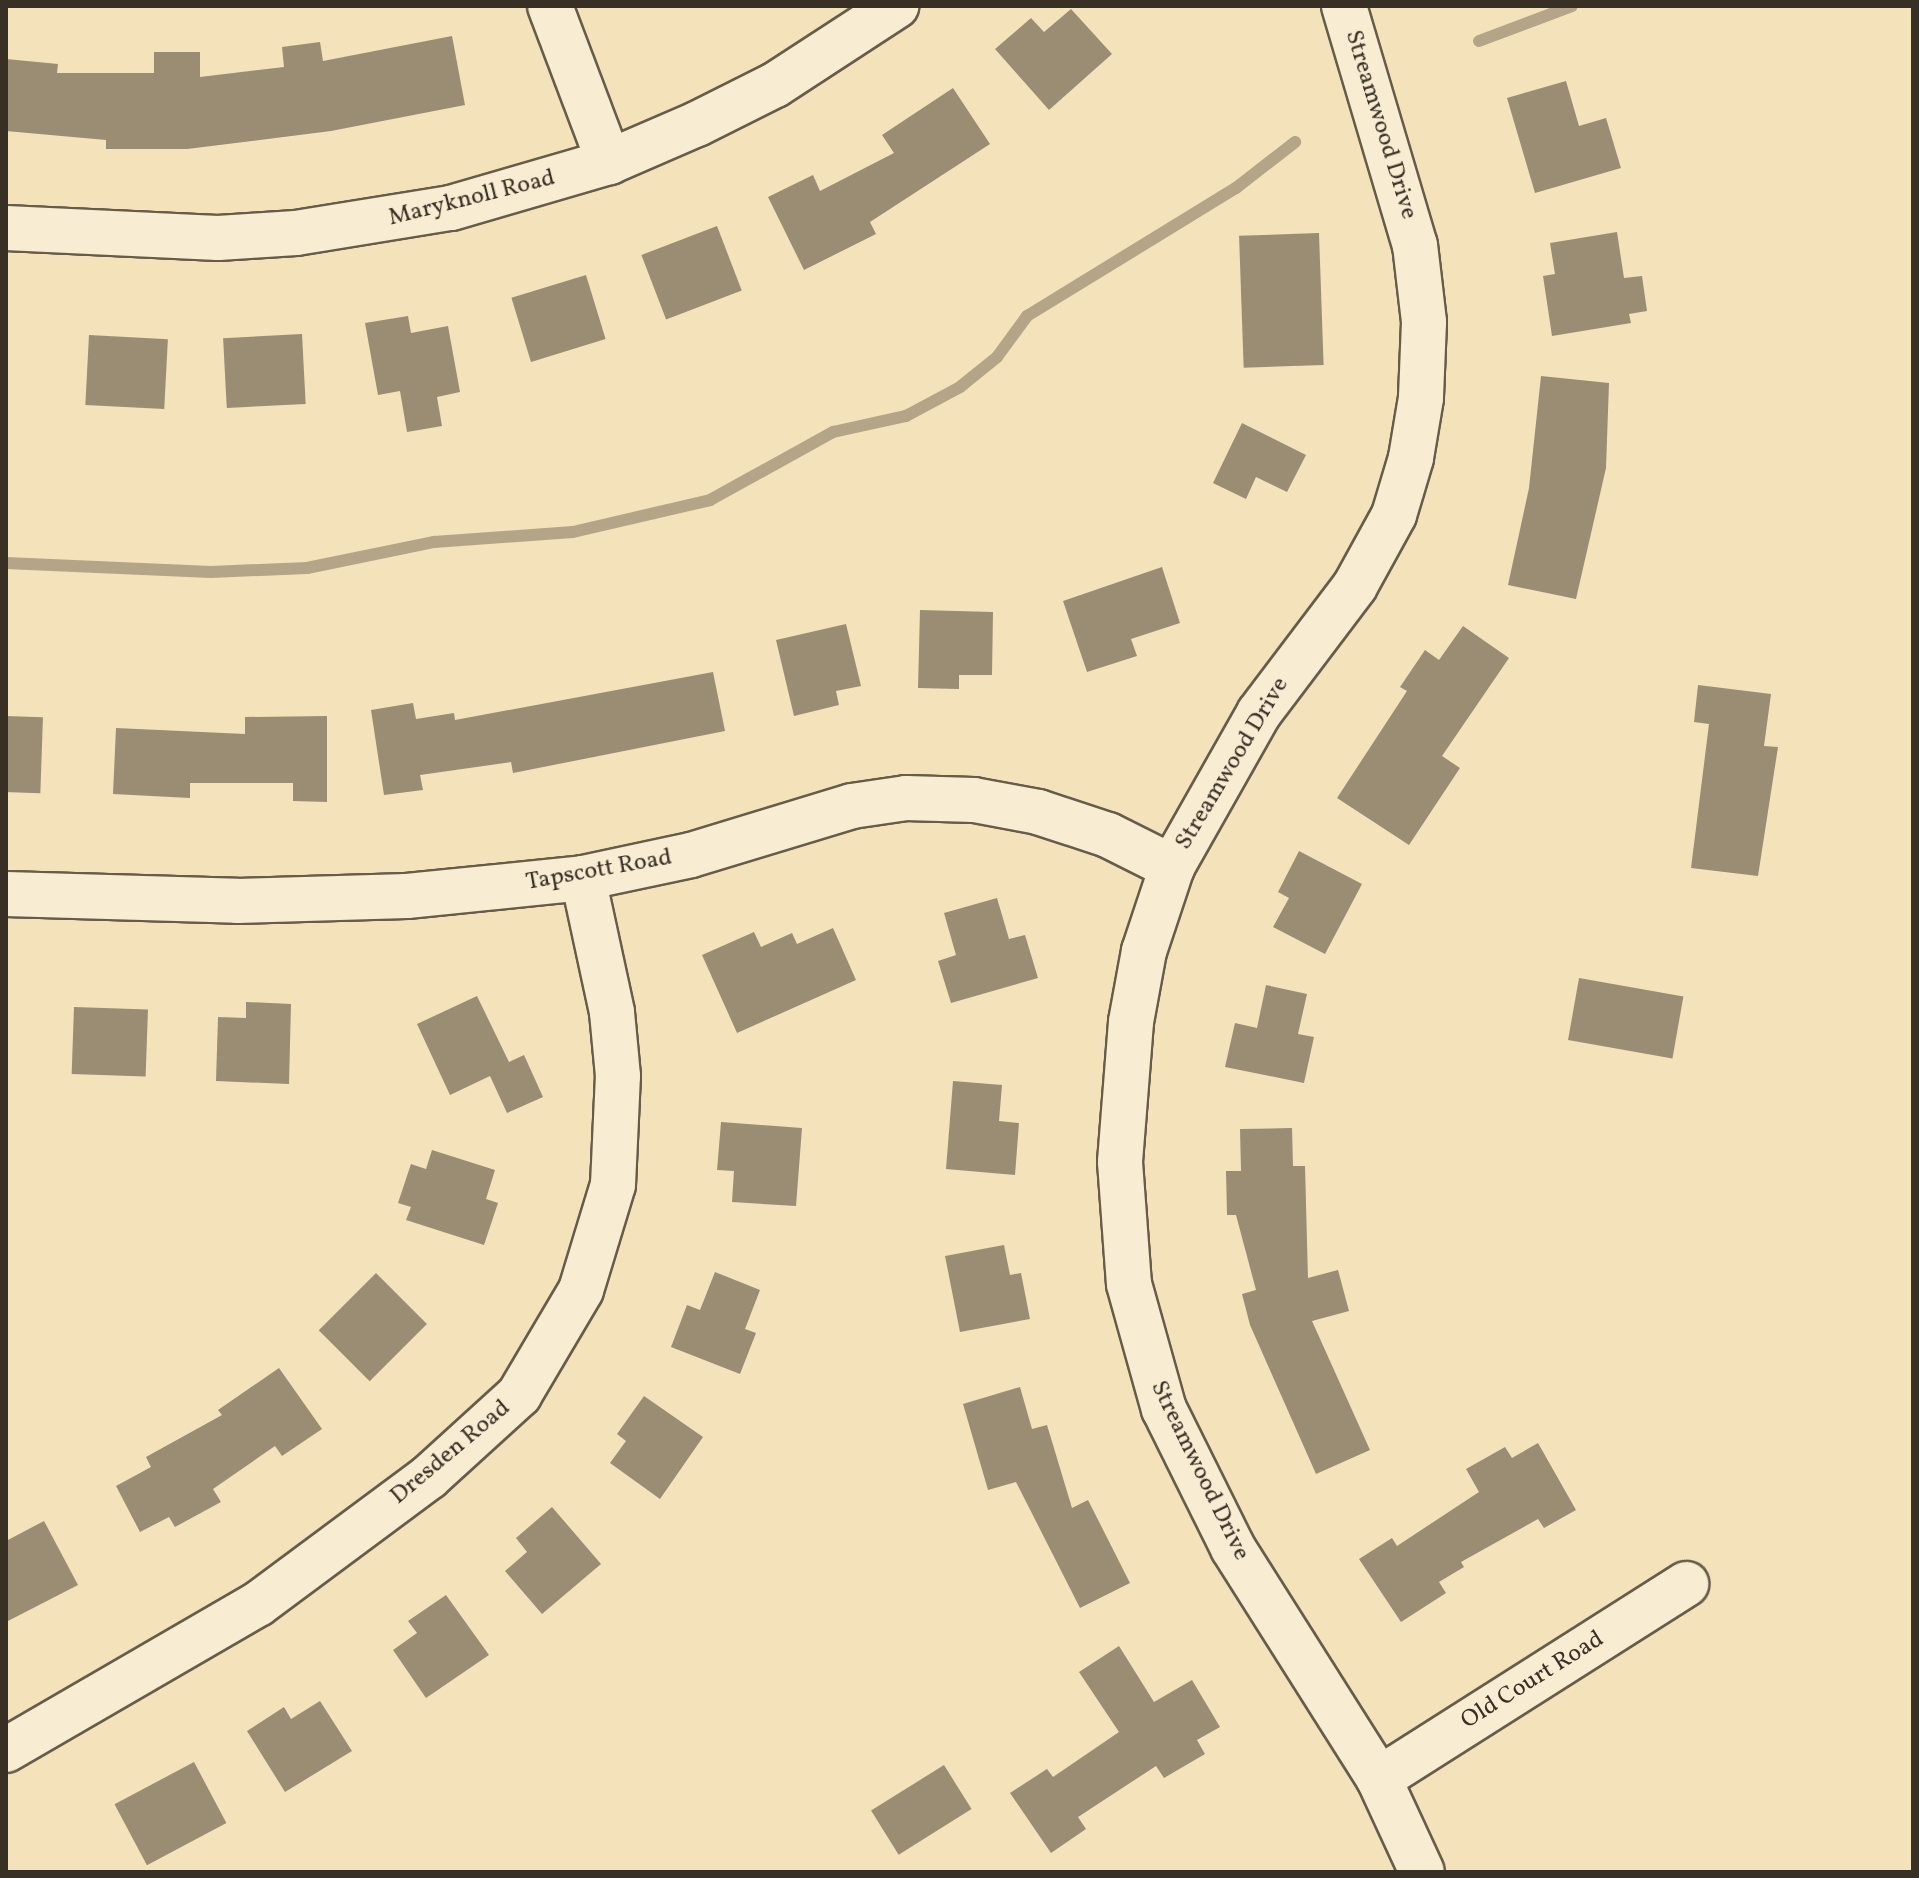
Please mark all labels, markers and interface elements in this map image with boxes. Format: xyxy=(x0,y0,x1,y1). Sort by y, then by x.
street label: Streamwood Drive xyxy=(1338,27,1422,223)
street label: Maryknoll Road xyxy=(386,164,558,234)
street label: Streamwood Drive xyxy=(1170,673,1296,855)
street label: Tapscott Road xyxy=(524,844,674,898)
street label: Streamwood Drive xyxy=(1143,1377,1255,1565)
street label: Dresden Road xyxy=(385,1395,517,1511)
street label: Old Court Road xyxy=(1456,1626,1610,1736)

